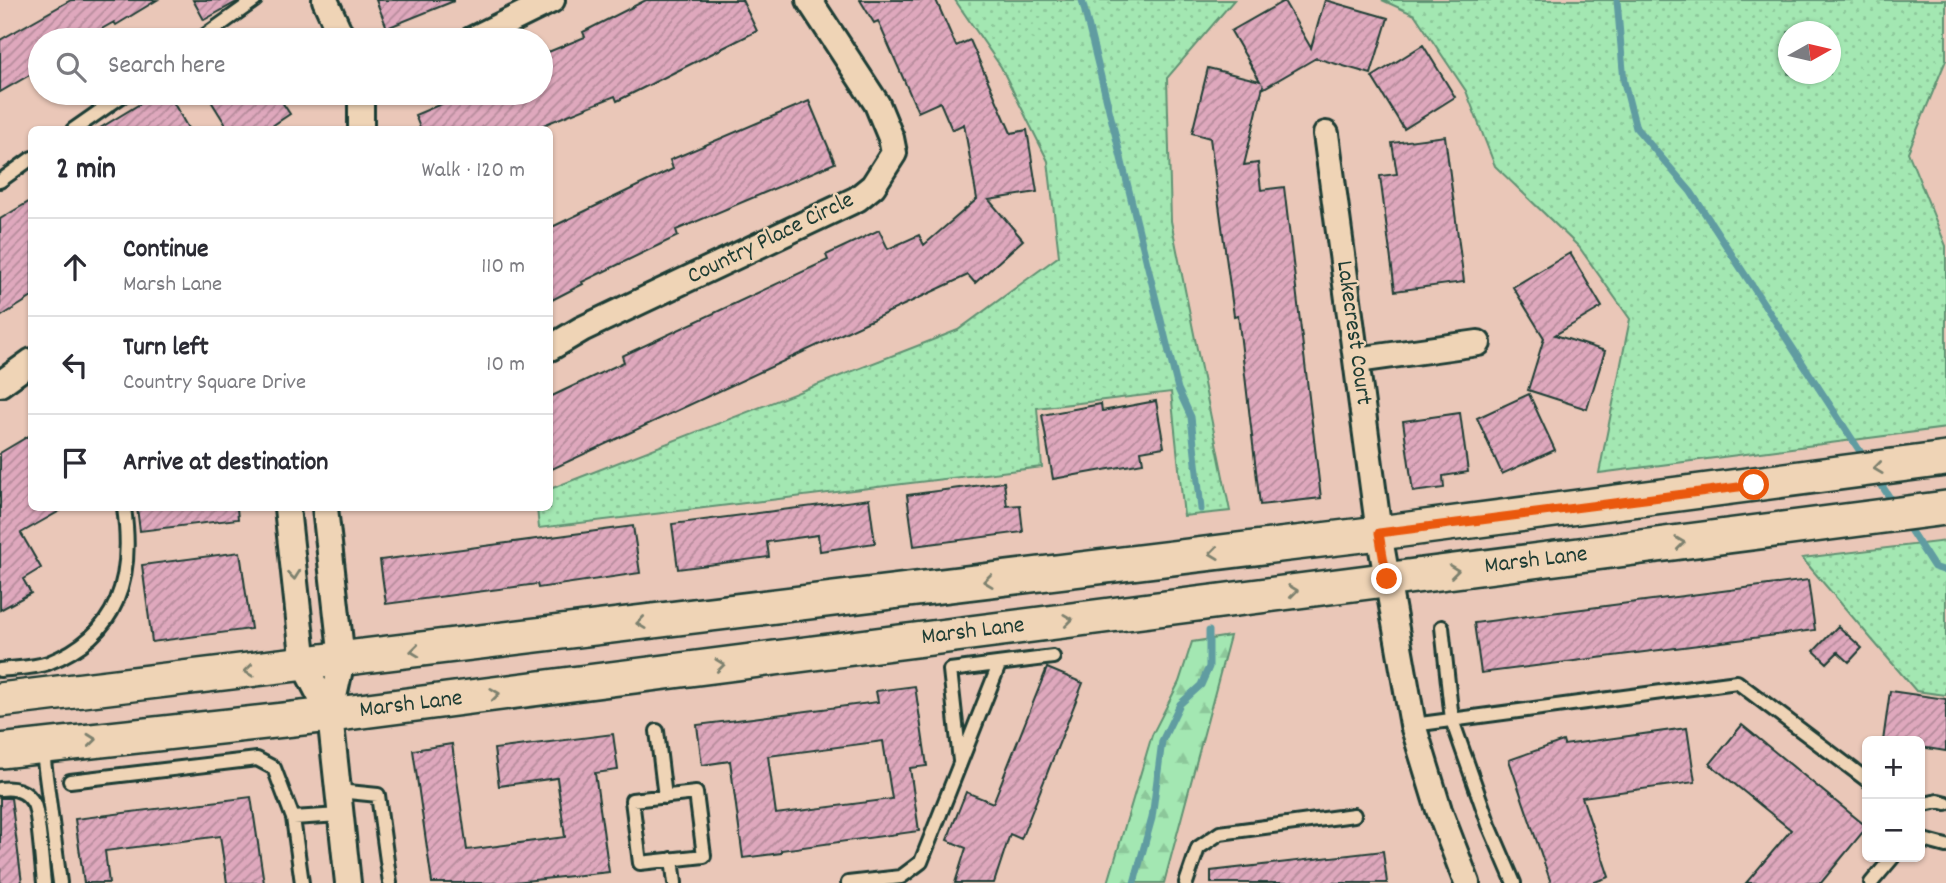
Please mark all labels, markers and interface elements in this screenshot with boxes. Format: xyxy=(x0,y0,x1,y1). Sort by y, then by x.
north arrow xyxy=(1778,21,1841,84)
search box xyxy=(28,28,553,105)
icon: search xyxy=(52,48,90,86)
text: Search here xyxy=(108,48,226,85)
text: 2 min xyxy=(56,150,116,193)
text: Walk · 120 m xyxy=(422,155,525,188)
street label: Country Place Circle xyxy=(682,184,860,294)
text: Continue xyxy=(123,232,208,269)
icon: ahead xyxy=(56,248,94,286)
text: 110 m xyxy=(481,251,525,284)
street label: Lakecrest Court xyxy=(1326,258,1380,408)
text: Marsh Lane xyxy=(123,269,222,302)
text: Turn left xyxy=(123,330,209,367)
icon: left xyxy=(56,346,94,384)
text: 10 m xyxy=(486,349,525,382)
text: Country Square Drive xyxy=(123,367,306,400)
icon: arrive xyxy=(56,444,94,482)
text: Arrive at destination xyxy=(123,445,328,482)
one-way arrow xyxy=(1872,461,1884,476)
route start xyxy=(1738,469,1769,500)
one-way arrow xyxy=(1674,535,1686,550)
street label: Marsh Lane xyxy=(1483,538,1589,584)
one-way arrow xyxy=(1208,545,1220,560)
route end xyxy=(1371,563,1402,594)
one-way arrow xyxy=(1448,563,1460,578)
one-way arrow xyxy=(287,570,302,581)
one-way arrow xyxy=(982,573,994,588)
one-way arrow xyxy=(1287,584,1299,599)
street label: Marsh Lane xyxy=(920,609,1026,655)
one-way arrow xyxy=(1062,613,1073,628)
one-way arrow xyxy=(635,616,647,631)
one-way arrow xyxy=(409,644,421,659)
one-way arrow xyxy=(715,658,726,673)
one-way arrow xyxy=(244,663,255,678)
street label: Marsh Lane xyxy=(358,682,464,728)
one-way arrow xyxy=(489,687,501,702)
one-way arrow xyxy=(86,733,98,748)
map controls xyxy=(1862,736,1925,862)
button: + xyxy=(1862,736,1925,799)
button: − xyxy=(1862,799,1925,862)

